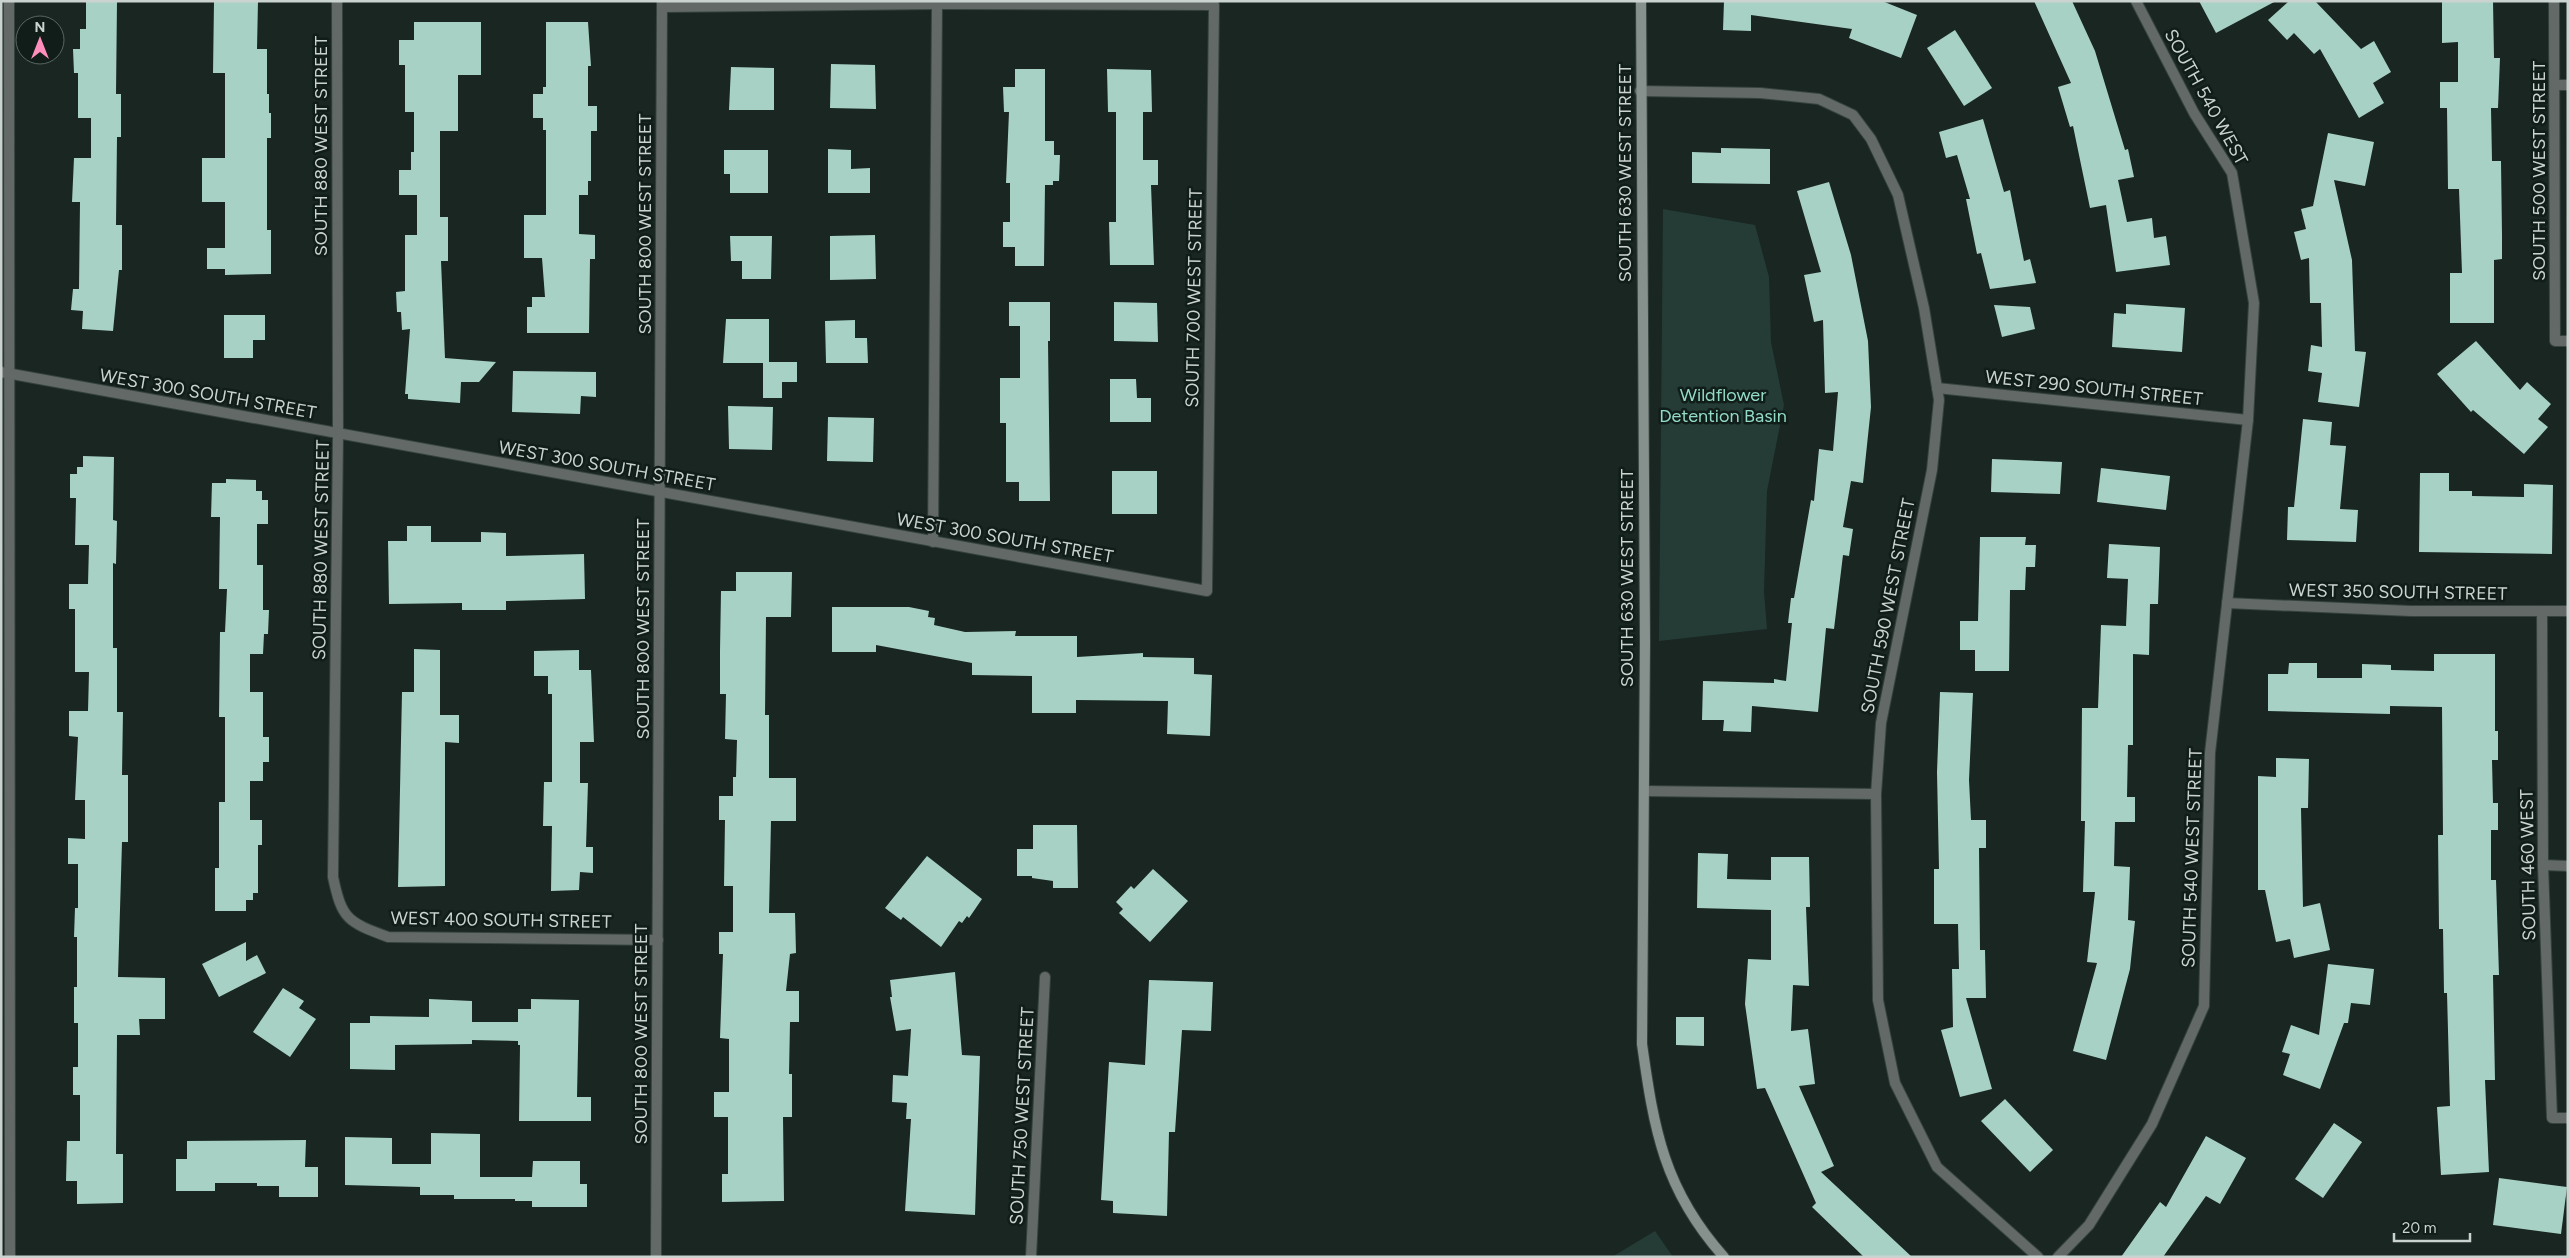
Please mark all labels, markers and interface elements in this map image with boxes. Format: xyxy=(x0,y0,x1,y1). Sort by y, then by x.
north arrow xyxy=(15,15,65,65)
text: N xyxy=(35,19,45,36)
street label: SOUTH 540 WEST xyxy=(2160,25,2252,169)
street label: SOUTH 880 WEST STREET xyxy=(310,36,332,256)
street label: SOUTH 500 WEST STREET xyxy=(2528,61,2550,281)
street label: SOUTH 630 WEST STREET xyxy=(1614,64,1636,282)
street label: SOUTH 800 WEST STREET xyxy=(634,113,656,334)
street label: SOUTH 700 WEST STREET xyxy=(1181,188,1207,408)
street label: WEST 300 SOUTH STREET xyxy=(98,364,318,424)
street label: WEST 290 SOUTH STREET xyxy=(1984,366,2204,410)
park label: Wildflower Detention Basin xyxy=(1659,384,1787,427)
street label: WEST 300 SOUTH STREET xyxy=(497,436,717,496)
street label: SOUTH 880 WEST STREET xyxy=(308,440,334,660)
street label: SOUTH 630 WEST STREET xyxy=(1616,469,1638,687)
street label: SOUTH 590 WEST STREET xyxy=(1856,496,1920,716)
street label: WEST 300 SOUTH STREET xyxy=(895,508,1115,568)
street label: SOUTH 800 WEST STREET xyxy=(632,518,654,739)
street label: WEST 350 SOUTH STREET xyxy=(2289,579,2507,605)
street label: SOUTH 540 WEST STREET xyxy=(2177,748,2207,968)
street label: SOUTH 460 WEST xyxy=(2516,789,2540,941)
street label: WEST 400 SOUTH STREET xyxy=(390,907,612,933)
street label: SOUTH 800 WEST STREET xyxy=(630,923,652,1144)
street label: SOUTH 750 WEST STREET xyxy=(1005,1006,1039,1226)
scale bar xyxy=(2394,1210,2470,1242)
text: 20 m xyxy=(2402,1219,2436,1237)

